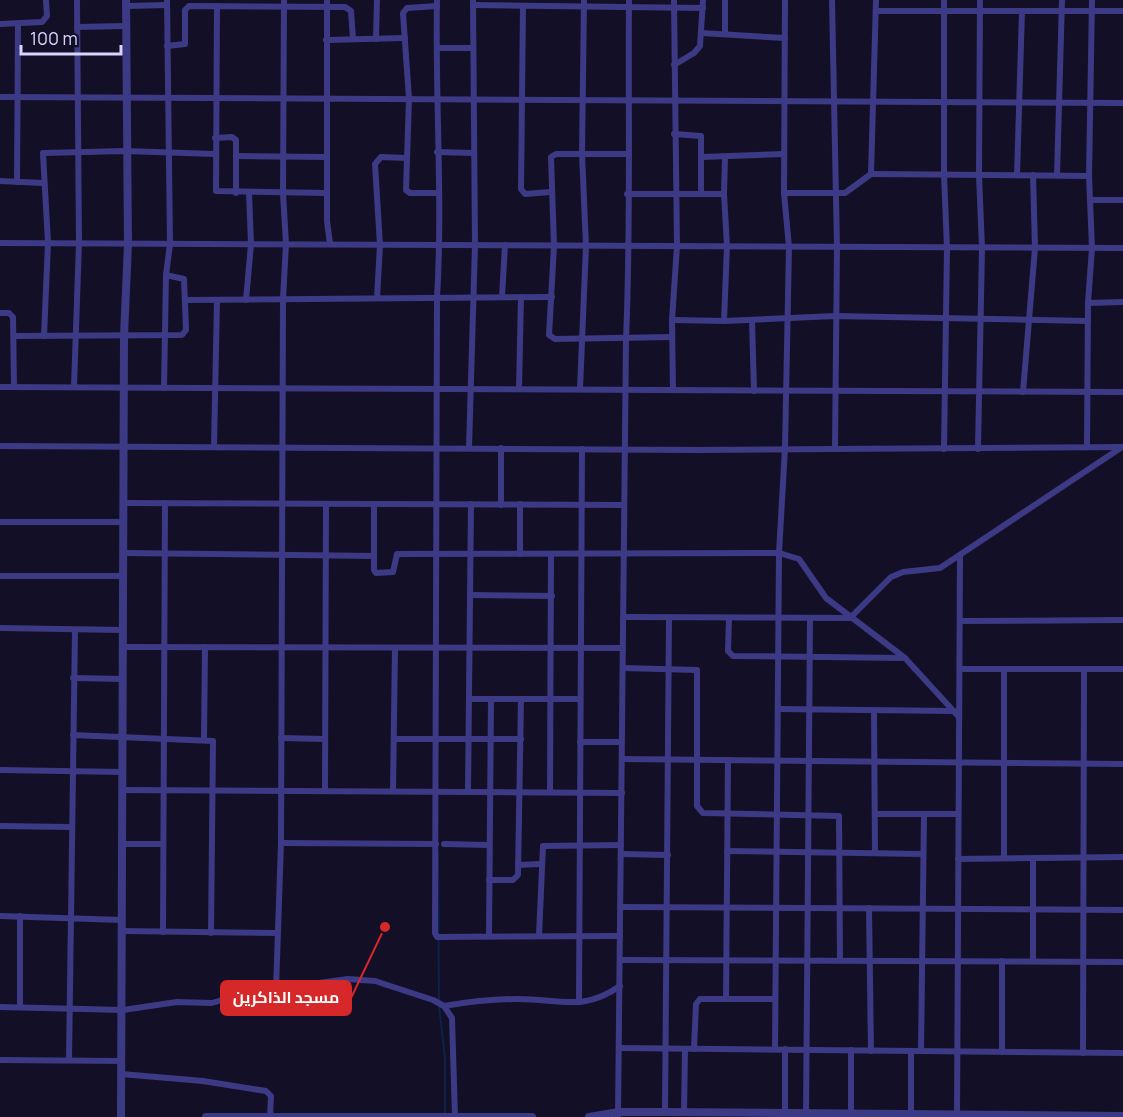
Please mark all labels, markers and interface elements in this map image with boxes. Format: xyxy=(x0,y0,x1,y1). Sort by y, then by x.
scale bar xyxy=(21,18,122,56)
text: 100 m xyxy=(30,26,78,50)
callout: مسجد الذاكرين xyxy=(221,981,351,1015)
text: مسجد الذاكرين xyxy=(233,986,339,1008)

